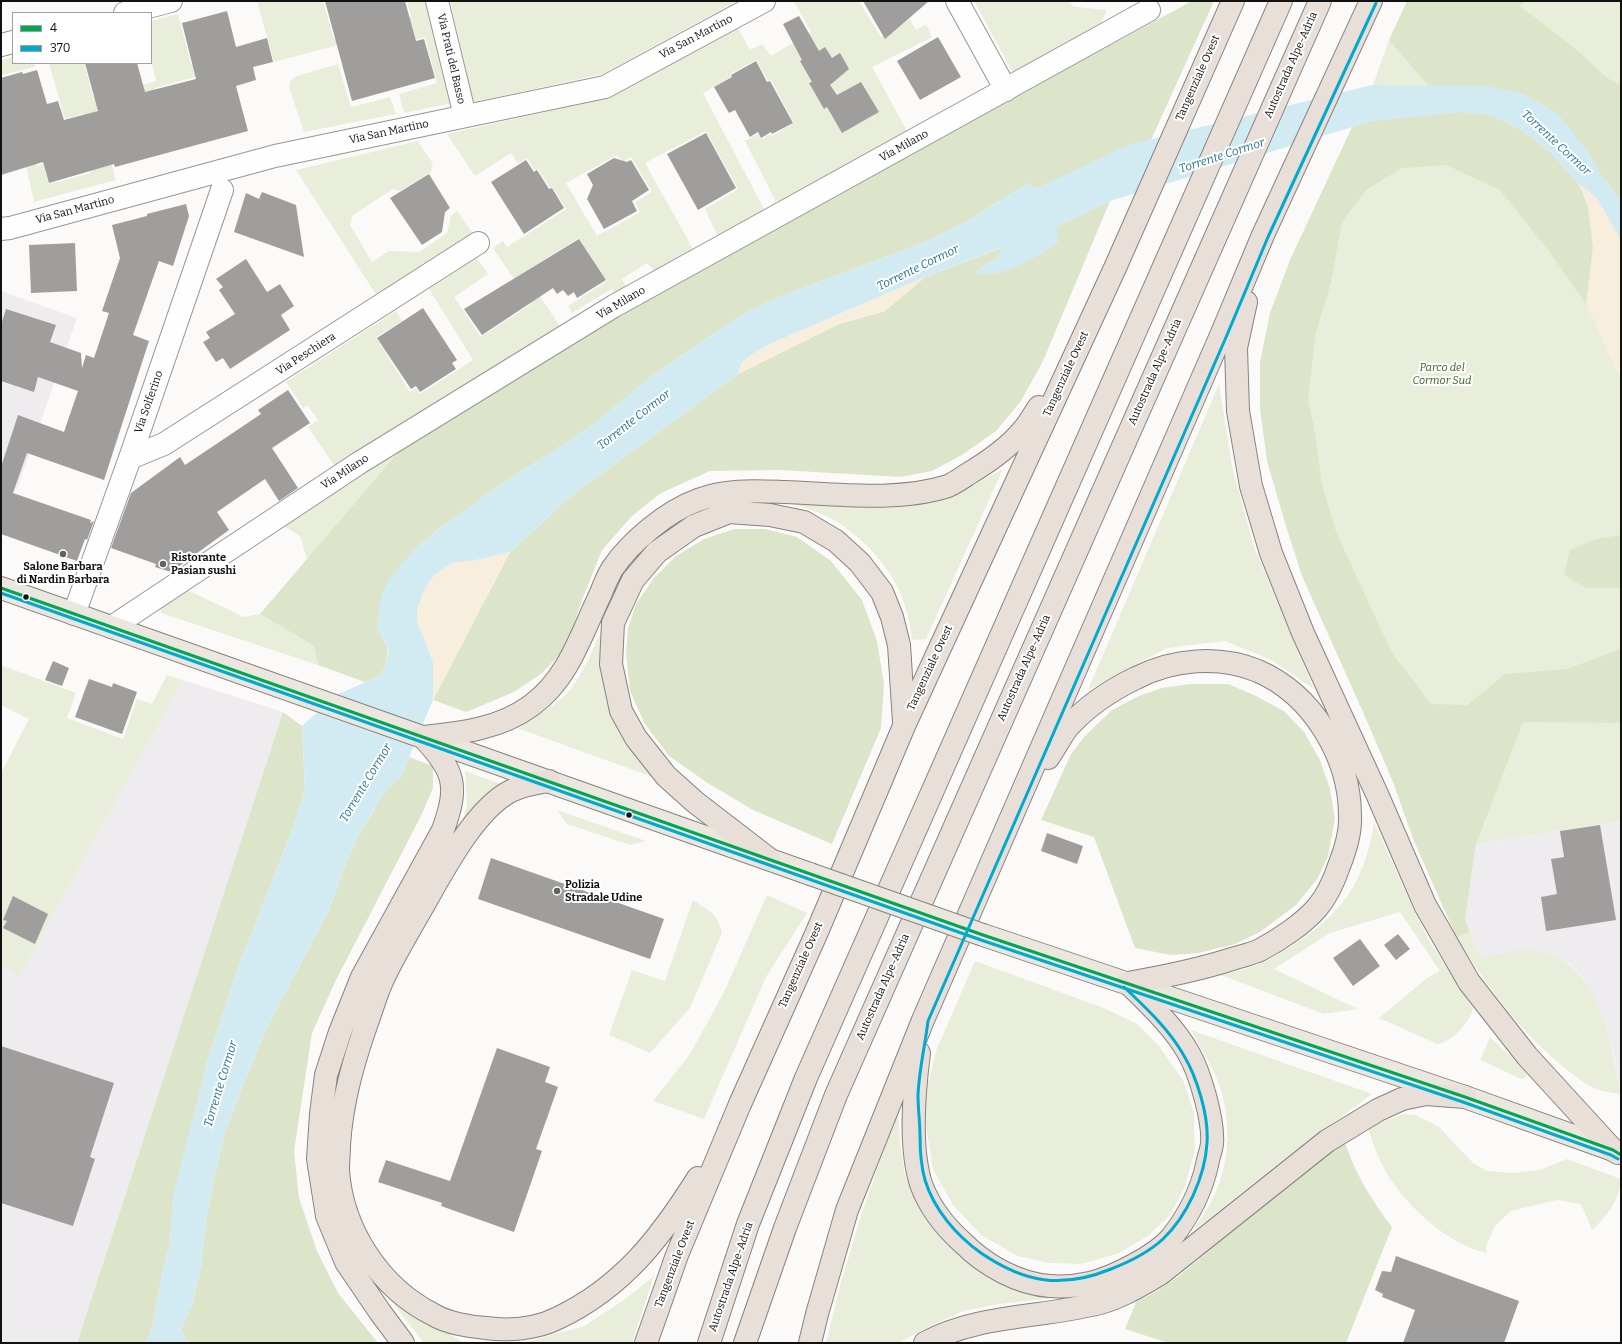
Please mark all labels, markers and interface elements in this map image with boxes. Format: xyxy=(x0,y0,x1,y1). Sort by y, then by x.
street label: Autostrada Alpe-Adria xyxy=(1262,10,1320,120)
legend xyxy=(12,12,152,64)
street label: Via Prati del Basso xyxy=(434,12,468,106)
street label: Via San Martino xyxy=(657,12,735,62)
text: 4 xyxy=(50,21,57,35)
street label: Tangenziale Ovest xyxy=(1173,33,1223,123)
text: 370 xyxy=(50,41,70,55)
water label: Torrente Cormor xyxy=(1518,107,1594,179)
street label: Via San Martino xyxy=(348,117,430,147)
street label: Via Milano xyxy=(877,127,931,165)
water label: Torrente Cormor xyxy=(1177,135,1267,177)
street label: Via San Martino xyxy=(34,193,116,227)
water label: Torrente Cormor xyxy=(875,242,961,294)
street label: Via Milano xyxy=(594,284,648,322)
street label: Autostrada Alpe-Adria xyxy=(1126,317,1184,427)
street label: Tangenziale Ovest xyxy=(1040,329,1092,419)
street label: Via Peschiera xyxy=(274,330,338,378)
park label: Parco del Cormor Sud xyxy=(1412,361,1472,387)
street label: Via Solferino xyxy=(132,369,166,435)
water label: Torrente Cormor xyxy=(594,387,674,453)
street label: Via Milano xyxy=(319,452,371,492)
marker: Salone Barbara di Nardin Barbara xyxy=(58,549,68,559)
place label: Ristorante Pasian sushi xyxy=(171,551,236,577)
marker: Ristorante Pasian sushi xyxy=(158,559,168,569)
place label: Salone Barbara di Nardin Barbara xyxy=(17,560,109,586)
unlabelled marker xyxy=(21,592,31,602)
street label: Autostrada Alpe-Adria xyxy=(995,613,1053,723)
street label: Tangenziale Ovest xyxy=(904,623,956,713)
water label: Torrente Cormor xyxy=(337,741,395,825)
unlabelled marker xyxy=(624,810,634,820)
place label: Polizia Stradale Udine xyxy=(565,878,642,904)
marker: Polizia Stradale Udine xyxy=(552,886,562,896)
street label: Tangenziale Ovest xyxy=(776,920,826,1010)
street label: Autostrada Alpe-Adria xyxy=(854,932,912,1042)
water label: Torrente Cormor xyxy=(201,1039,241,1129)
street label: Tangenziale Ovest xyxy=(652,1218,698,1310)
street label: Autostrada Alpe-Adria xyxy=(706,1221,756,1333)

